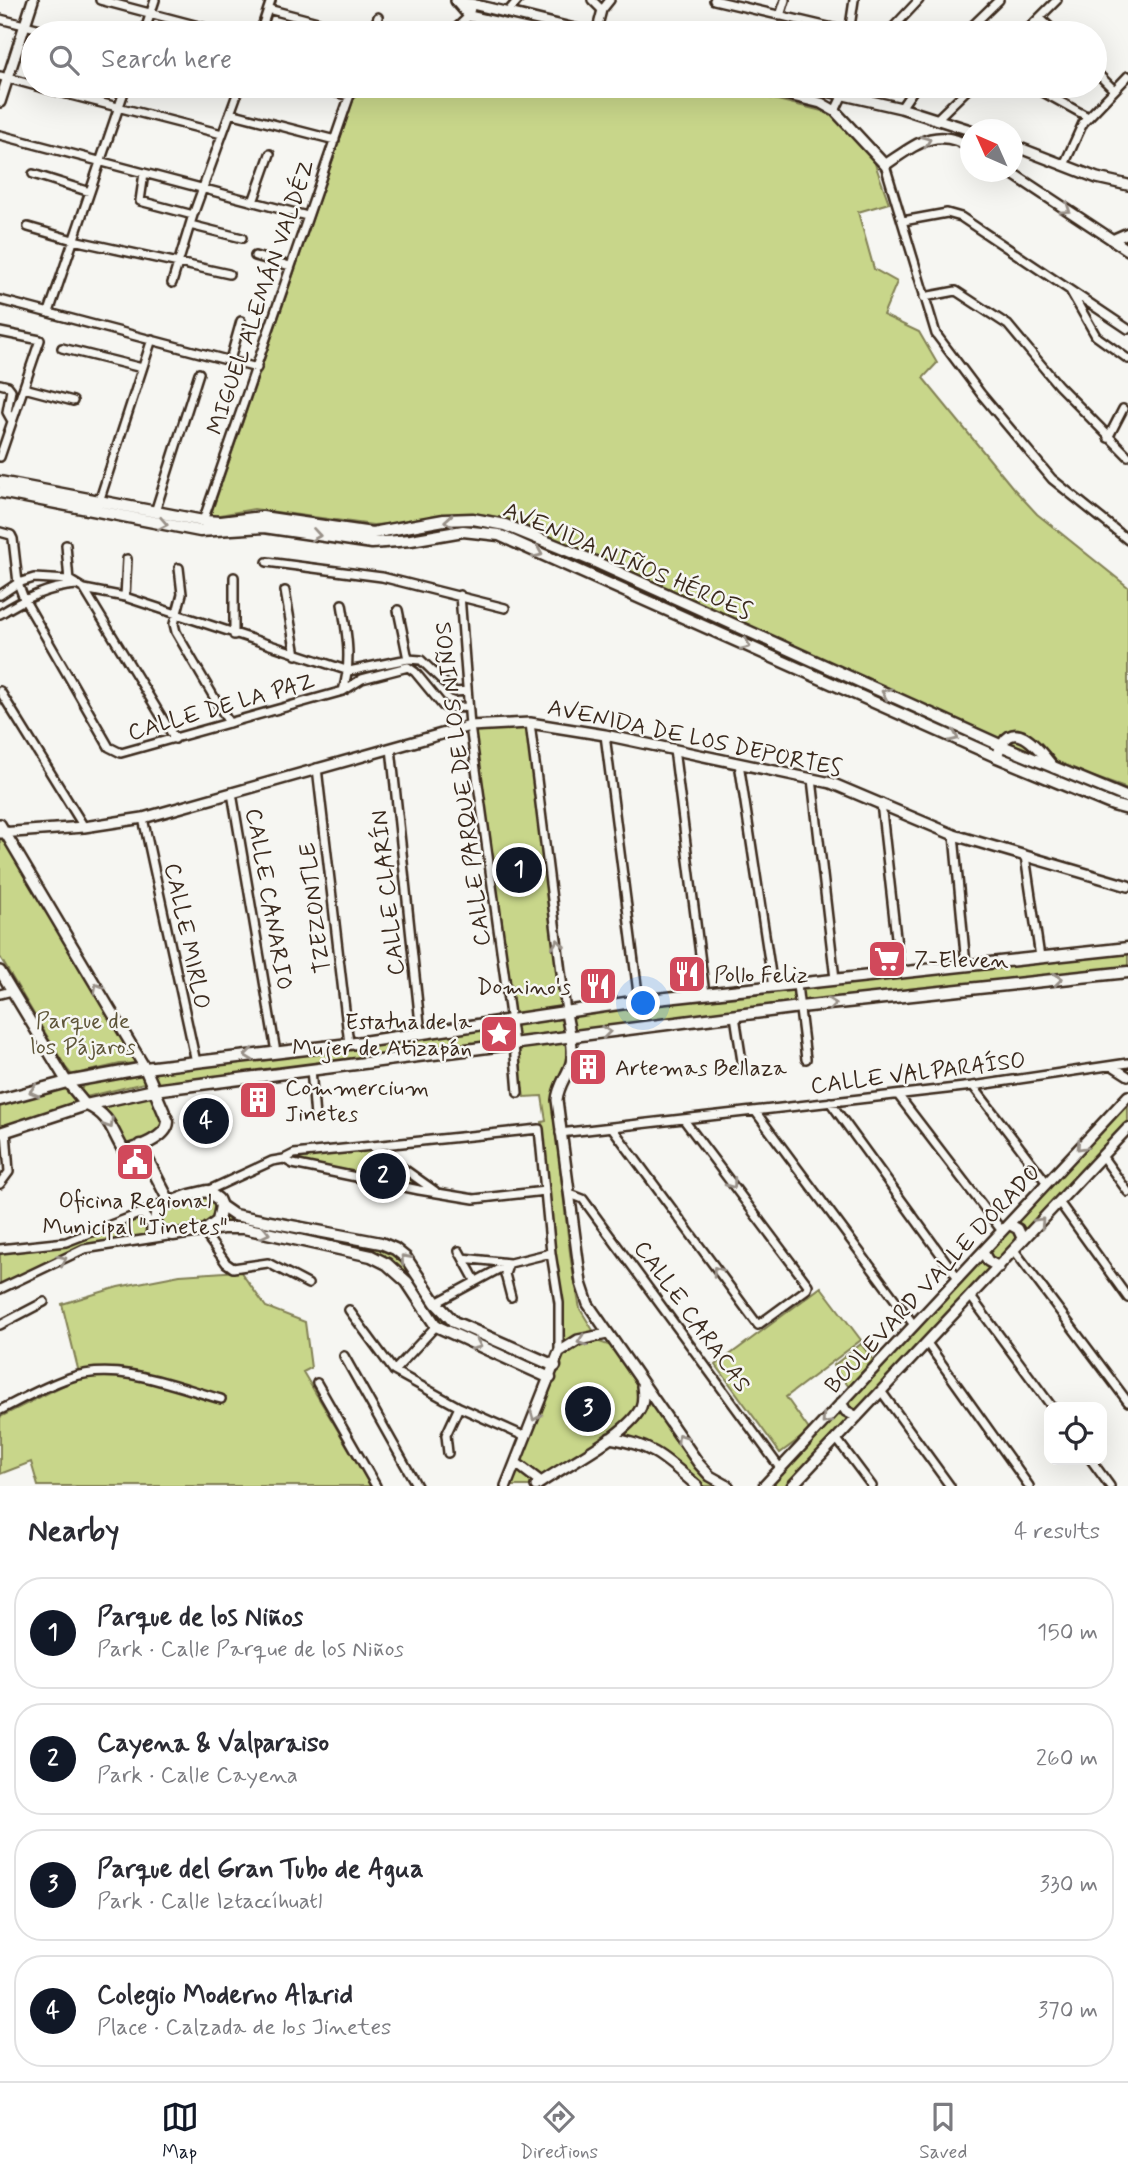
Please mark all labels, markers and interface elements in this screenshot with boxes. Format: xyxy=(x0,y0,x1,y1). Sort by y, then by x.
search box xyxy=(21,21,1107,98)
icon: search xyxy=(45,41,83,79)
text: Search here xyxy=(101,43,232,77)
north arrow xyxy=(960,119,1023,182)
one-way arrow xyxy=(920,136,932,150)
street label: MIGUEL ALEMÁN VALDÉZ xyxy=(200,156,323,439)
one-way arrow xyxy=(1059,201,1072,214)
street label: AVENIDA NIÑOS HÉROES xyxy=(498,495,757,628)
one-way arrow xyxy=(443,513,454,528)
one-way arrow xyxy=(157,516,169,531)
one-way arrow xyxy=(310,527,322,542)
one-way arrow xyxy=(531,545,543,559)
street label: CALLE PARQUE DE LOS NIÑOS xyxy=(429,620,499,948)
one-way arrow xyxy=(739,637,751,651)
street label: CALLE DE LA PAZ xyxy=(125,667,318,749)
one-way arrow xyxy=(881,687,893,701)
street label: AVENIDA DE LOS DEPORTES xyxy=(545,693,845,785)
one-way arrow xyxy=(947,729,959,743)
street label: CALLE CANARIO xyxy=(237,806,299,993)
street label: CALLE CLARÍN xyxy=(365,809,413,977)
street label: TZEZONTLE xyxy=(293,841,339,975)
pin: 1 xyxy=(496,844,542,896)
street label: CALLE MIRLO xyxy=(156,860,216,1012)
supermarket icon: 7-Eleven xyxy=(866,938,908,980)
one-way arrow xyxy=(550,939,565,950)
place label: 7-Eleven xyxy=(914,946,1009,976)
restaurant icon: Pollo Feliz xyxy=(666,953,708,995)
place label: Pollo Feliz xyxy=(714,961,808,991)
restaurant icon: Domino's xyxy=(577,965,619,1007)
one-way arrow xyxy=(1052,972,1064,987)
place label: Domino's xyxy=(477,973,571,1003)
one-way arrow xyxy=(93,983,106,996)
your location xyxy=(626,986,660,1020)
one-way arrow xyxy=(826,996,837,1011)
park label: Parque de los Pájaros xyxy=(30,1007,136,1063)
place label: Estatua de la Mujer de Atizapán xyxy=(292,1008,472,1064)
place icon: Estatua de la Mujer de Atizapán xyxy=(478,1013,520,1055)
one-way arrow xyxy=(600,1025,612,1040)
building icon: Artemas Bellaza xyxy=(567,1046,609,1088)
street label: CALLE VALPARAÍSO xyxy=(809,1046,1027,1102)
one-way arrow xyxy=(243,1048,255,1063)
place label: Artemas Bellaza xyxy=(615,1054,787,1084)
place label: Commercium Jinetes xyxy=(285,1074,429,1130)
building icon: Commercium Jinetes xyxy=(237,1079,279,1121)
one-way arrow xyxy=(28,1083,40,1097)
pin: 4 xyxy=(183,1095,229,1147)
one-way arrow xyxy=(100,1116,113,1129)
one-way arrow xyxy=(1077,1138,1090,1151)
public building icon: Oficina Regional Municipal "Jinetes" xyxy=(114,1141,156,1183)
pin: 2 xyxy=(360,1150,406,1202)
street label: BOULEVARD VALLE DORADO xyxy=(819,1158,1048,1401)
one-way arrow xyxy=(724,1176,736,1189)
place label: Oficina Regional Municipal "Jinetes" xyxy=(42,1187,228,1243)
one-way arrow xyxy=(1032,1217,1045,1230)
one-way arrow xyxy=(259,1225,271,1239)
street label: CALLE CARACAS xyxy=(626,1235,757,1399)
one-way arrow xyxy=(55,1254,67,1268)
one-way arrow xyxy=(401,1254,413,1267)
one-way arrow xyxy=(713,1266,725,1278)
one-way arrow xyxy=(576,1333,588,1347)
one-way arrow xyxy=(470,1337,482,1351)
pin: 3 xyxy=(565,1383,611,1435)
map controls xyxy=(1044,1402,1107,1465)
button: locate xyxy=(1044,1402,1107,1465)
one-way arrow xyxy=(529,1409,543,1421)
one-way arrow xyxy=(821,1411,834,1424)
one-way arrow xyxy=(677,1433,689,1446)
text: Nearby xyxy=(28,1512,119,1551)
text: 4 results xyxy=(1014,1517,1100,1547)
text: Parque de los Niños xyxy=(97,1601,303,1635)
text: 1 xyxy=(48,1618,58,1648)
text: 150 m xyxy=(1037,1618,1098,1648)
text: Park · Calle Parque de los Niños xyxy=(97,1635,404,1665)
text: Cayena & Valparaiso xyxy=(97,1727,329,1761)
text: 2 xyxy=(47,1744,59,1774)
text: 260 m xyxy=(1036,1744,1098,1774)
text: Park · Calle Cayena xyxy=(97,1761,298,1791)
text: Parque del Gran Tubo de Agua xyxy=(97,1853,424,1887)
text: 3 xyxy=(48,1870,58,1900)
text: 330 m xyxy=(1040,1870,1098,1900)
text: Park · Calle Iztaccíhuatl xyxy=(97,1887,322,1917)
text: Colegio Moderno Alarid xyxy=(97,1979,353,2013)
text: 4 xyxy=(46,1996,60,2026)
text: 370 m xyxy=(1038,1996,1098,2026)
text: Place · Calzada de los Jinetes xyxy=(97,2013,391,2043)
tab: Map xyxy=(161,2098,199,2165)
tab: Directions xyxy=(520,2098,598,2165)
tab: Saved xyxy=(919,2098,967,2165)

